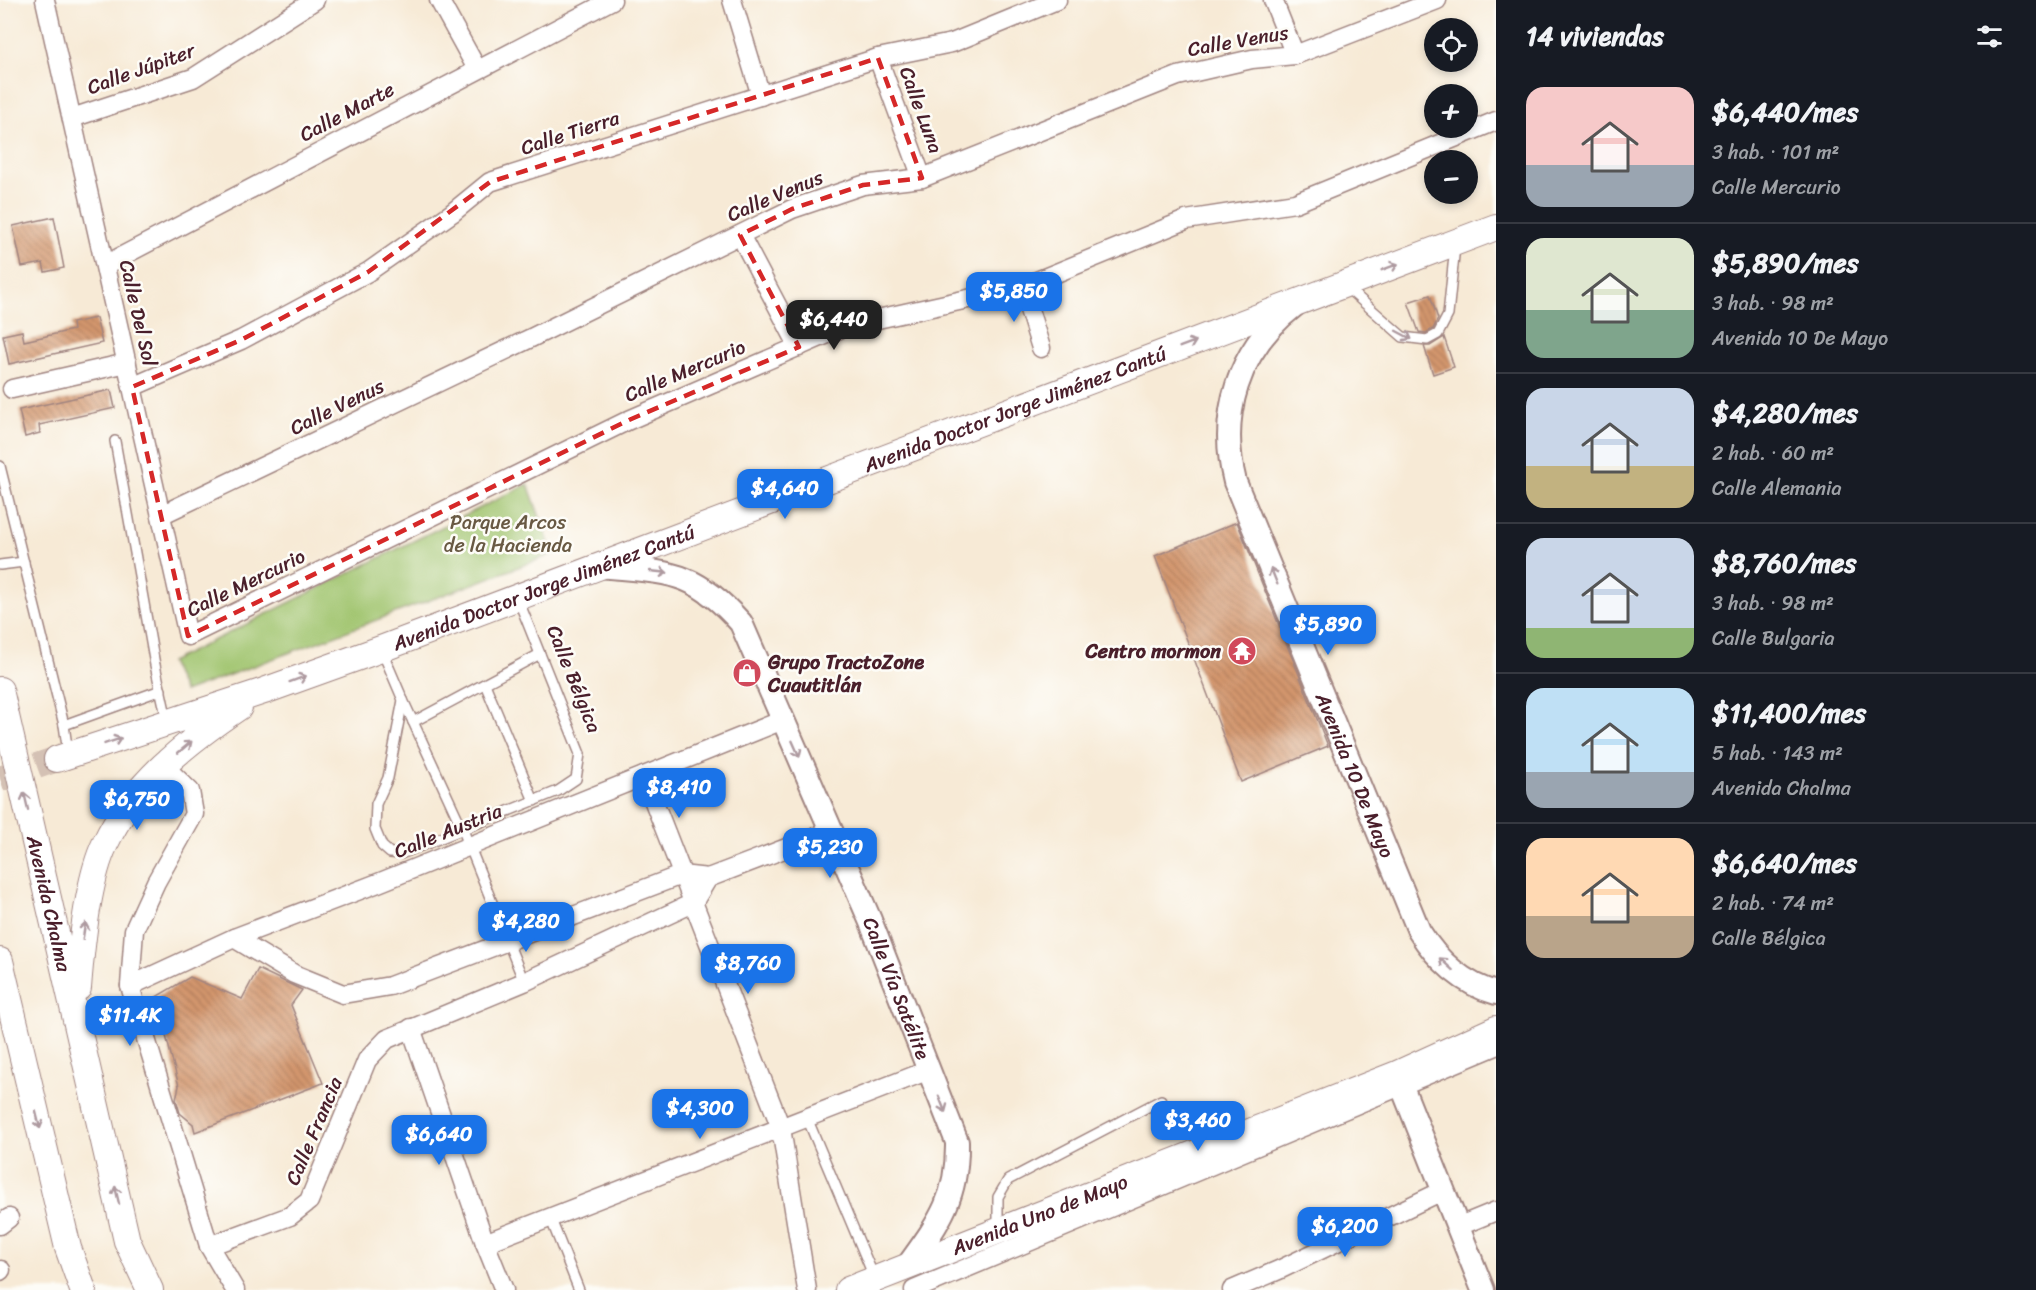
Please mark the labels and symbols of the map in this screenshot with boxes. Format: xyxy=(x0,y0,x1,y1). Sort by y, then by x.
street label: Calle Venus xyxy=(1185,15,1292,67)
street label: Calle Júpiter xyxy=(82,33,202,105)
street label: Calle Luna xyxy=(889,62,953,158)
street label: Calle Marte xyxy=(293,72,401,152)
street label: Calle Tierra xyxy=(516,100,625,165)
street label: Calle Venus xyxy=(721,160,829,232)
street label: Calle Del Sol xyxy=(109,256,168,371)
one-way arrow xyxy=(1380,261,1398,272)
pin: $5,850 xyxy=(965,272,1063,323)
pin: $6,440 xyxy=(785,300,883,351)
street label: Calle Mercurio xyxy=(619,330,751,412)
one-way arrow xyxy=(1395,330,1413,342)
street label: Avenida Doctor Jorge Jiménez Cantú xyxy=(858,336,1171,483)
one-way arrow xyxy=(1178,338,1197,349)
street label: Calle Venus xyxy=(284,369,391,445)
pin: $4,640 xyxy=(736,469,834,520)
park label: Parque Arcos de la Hacienda xyxy=(444,505,572,563)
street label: Avenida Doctor Jorge Jiménez Cantú xyxy=(386,514,700,661)
street label: Calle Mercurio xyxy=(181,539,312,627)
one-way arrow xyxy=(649,567,669,578)
one-way arrow xyxy=(1268,568,1279,586)
pin: $5,890 xyxy=(1279,605,1377,656)
street label: Calle Bélgica xyxy=(536,620,612,738)
place label: Centro mormon xyxy=(1084,634,1221,669)
temple icon: Centro mormon xyxy=(1226,635,1258,667)
place label: Grupo TractoZone Cuautitlán xyxy=(767,645,924,703)
shop icon: Grupo TractoZone Cuautitlán xyxy=(731,657,763,689)
one-way arrow xyxy=(288,672,307,683)
street label: Avenida 10 De Mayo xyxy=(1305,686,1405,863)
one-way arrow xyxy=(103,734,122,745)
one-way arrow xyxy=(177,740,193,753)
one-way arrow xyxy=(790,740,802,758)
pin: $8,410 xyxy=(630,768,728,819)
pin: $6,750 xyxy=(88,780,186,831)
one-way arrow xyxy=(20,792,32,811)
street label: Calle Austria xyxy=(389,793,508,869)
pin: $5,230 xyxy=(781,828,879,879)
street label: Avenida Chalma xyxy=(16,831,82,976)
pin: $4,280 xyxy=(477,902,575,953)
street label: Calle Vía Satélite xyxy=(853,912,941,1065)
one-way arrow xyxy=(79,921,90,941)
pin: $8,760 xyxy=(699,944,797,995)
one-way arrow xyxy=(1439,957,1454,971)
pin: $11.4K xyxy=(81,996,179,1047)
street label: Calle Francia xyxy=(275,1070,353,1191)
pin: $4,300 xyxy=(651,1089,749,1140)
one-way arrow xyxy=(938,1094,949,1113)
pin: $3,460 xyxy=(1149,1101,1247,1152)
one-way arrow xyxy=(32,1110,44,1129)
pin: $6,640 xyxy=(390,1115,488,1166)
street label: Avenida Uno de Mayo xyxy=(945,1164,1133,1265)
one-way arrow xyxy=(111,1186,123,1205)
pin: $6,200 xyxy=(1296,1207,1394,1258)

